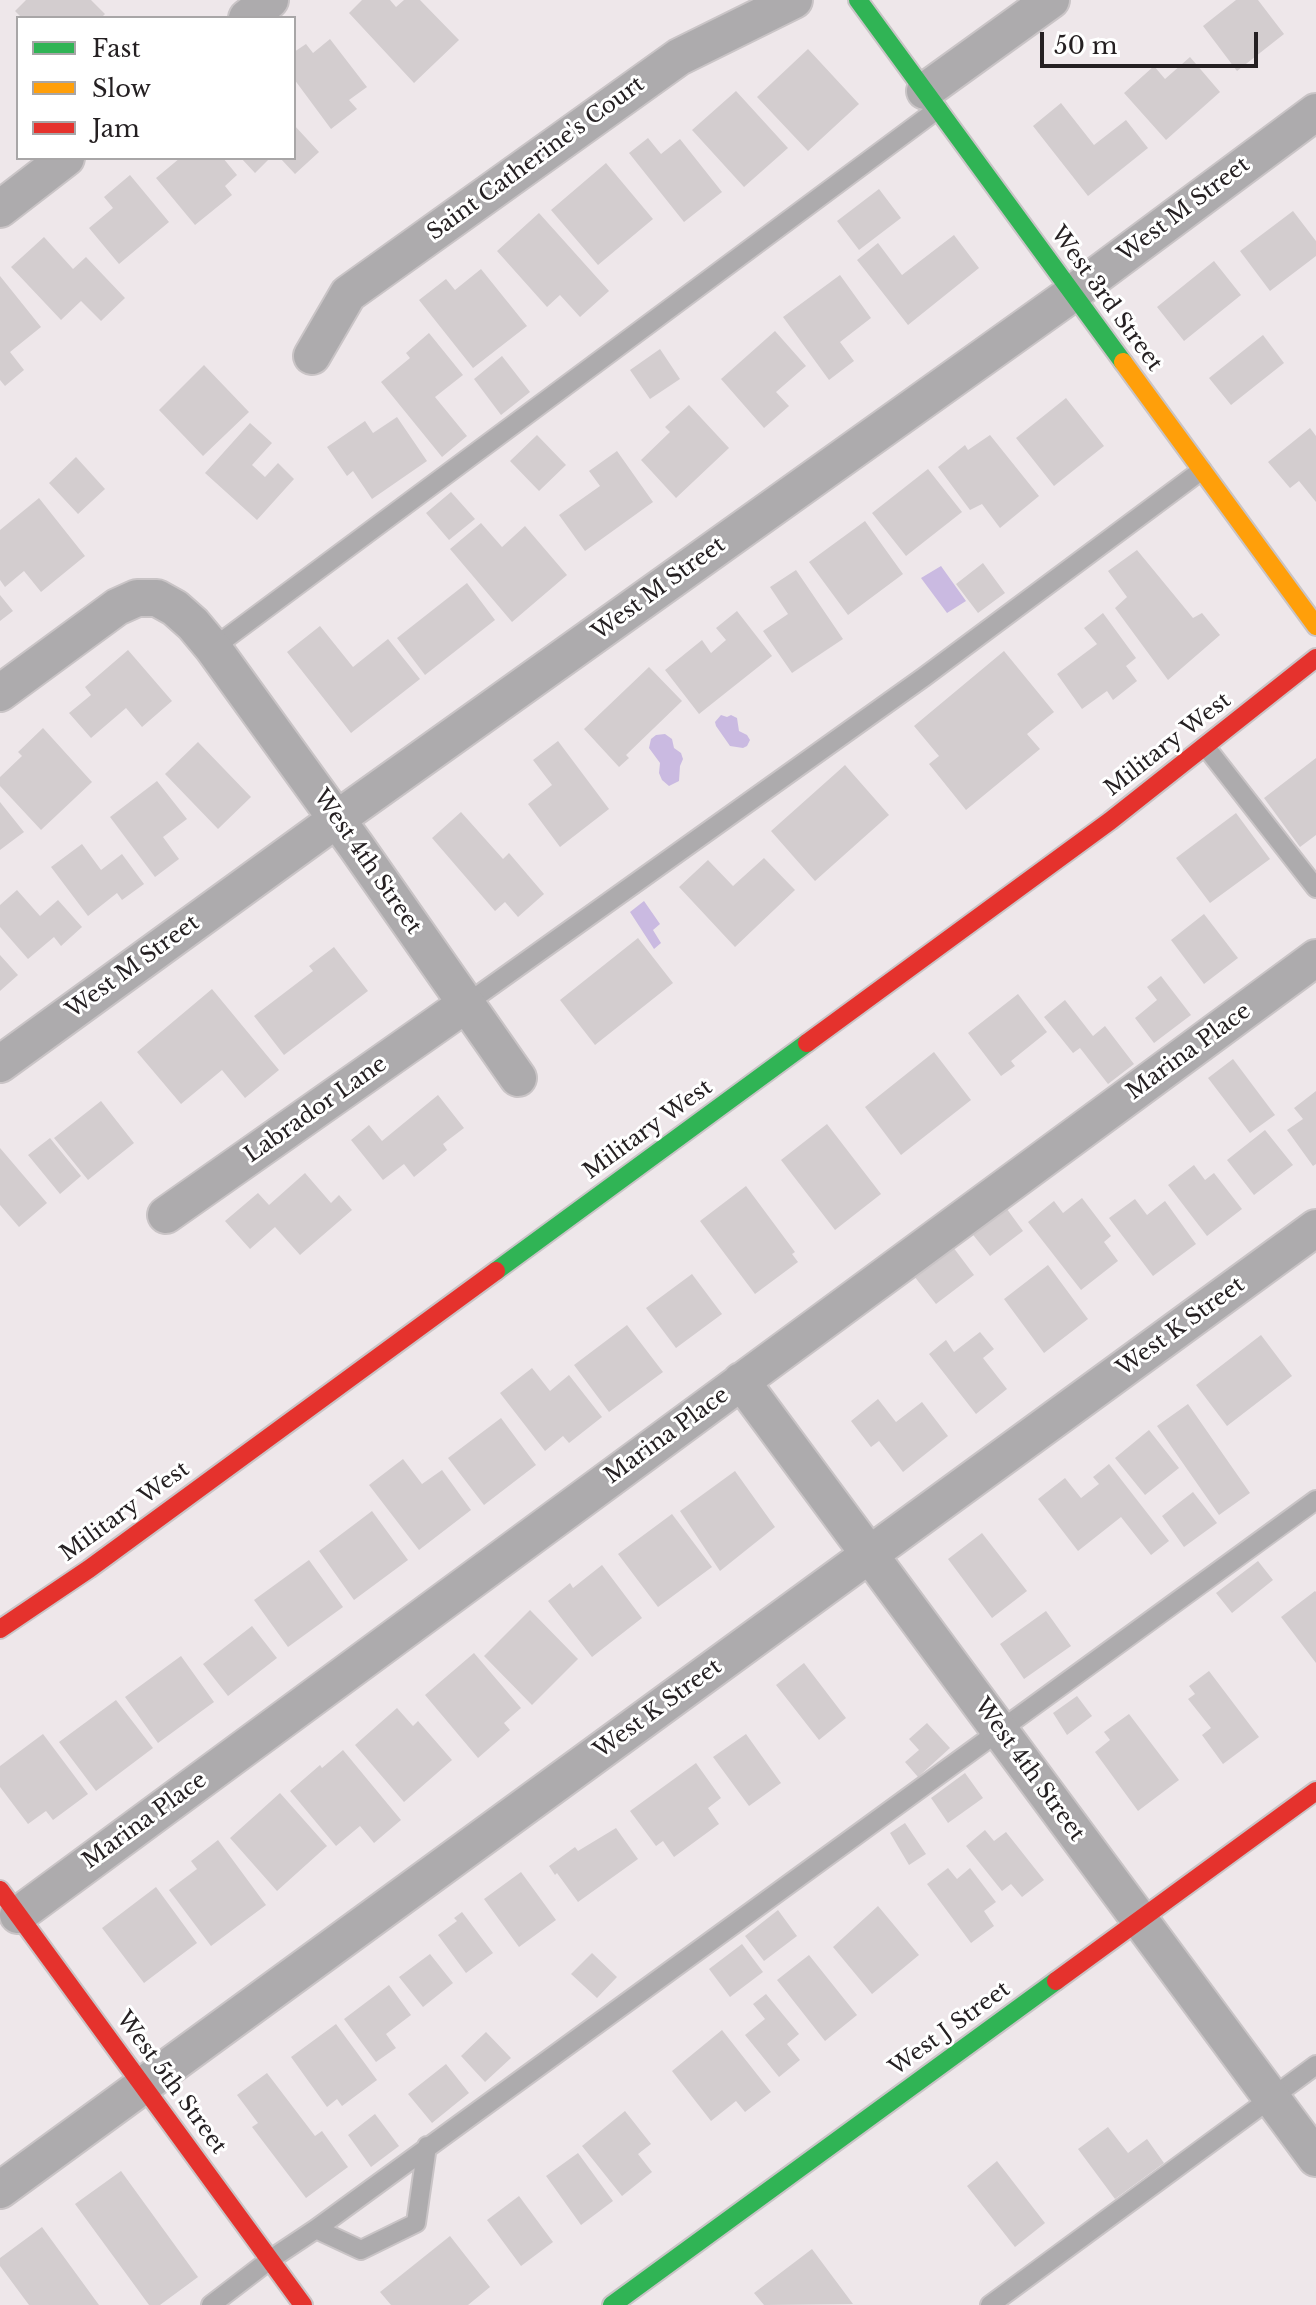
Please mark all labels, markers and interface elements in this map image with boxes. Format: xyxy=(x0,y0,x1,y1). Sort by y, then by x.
legend xyxy=(16,16,296,160)
scale bar xyxy=(1044,16,1262,66)
text: 50 m xyxy=(1054,31,1117,60)
text: Fast xyxy=(92,34,140,63)
street label: Saint Catherine's Court xyxy=(423,72,649,246)
text: Slow xyxy=(92,74,151,103)
text: Jam xyxy=(92,114,140,143)
street label: West M Street xyxy=(1113,152,1255,268)
street label: West 3rd Street xyxy=(1045,221,1167,377)
street label: West M Street xyxy=(587,532,731,646)
street label: Military West xyxy=(1100,688,1236,802)
street label: West 4th Street xyxy=(307,785,427,939)
street label: West M Street xyxy=(61,910,205,1024)
street label: Marina Place xyxy=(1122,998,1256,1106)
street label: Labrador Lane xyxy=(240,1051,392,1169)
street label: Military West xyxy=(579,1074,717,1186)
street label: West K Street xyxy=(1112,1272,1250,1382)
street label: Marina Place xyxy=(600,1382,734,1490)
street label: Military West xyxy=(56,1456,194,1568)
street label: West K Street xyxy=(589,1654,727,1764)
street label: West 4th Street xyxy=(968,1693,1090,1847)
street label: Marina Place xyxy=(78,1767,212,1875)
street label: West J Street xyxy=(885,1976,1015,2082)
street label: West 5th Street xyxy=(110,2007,232,2159)

